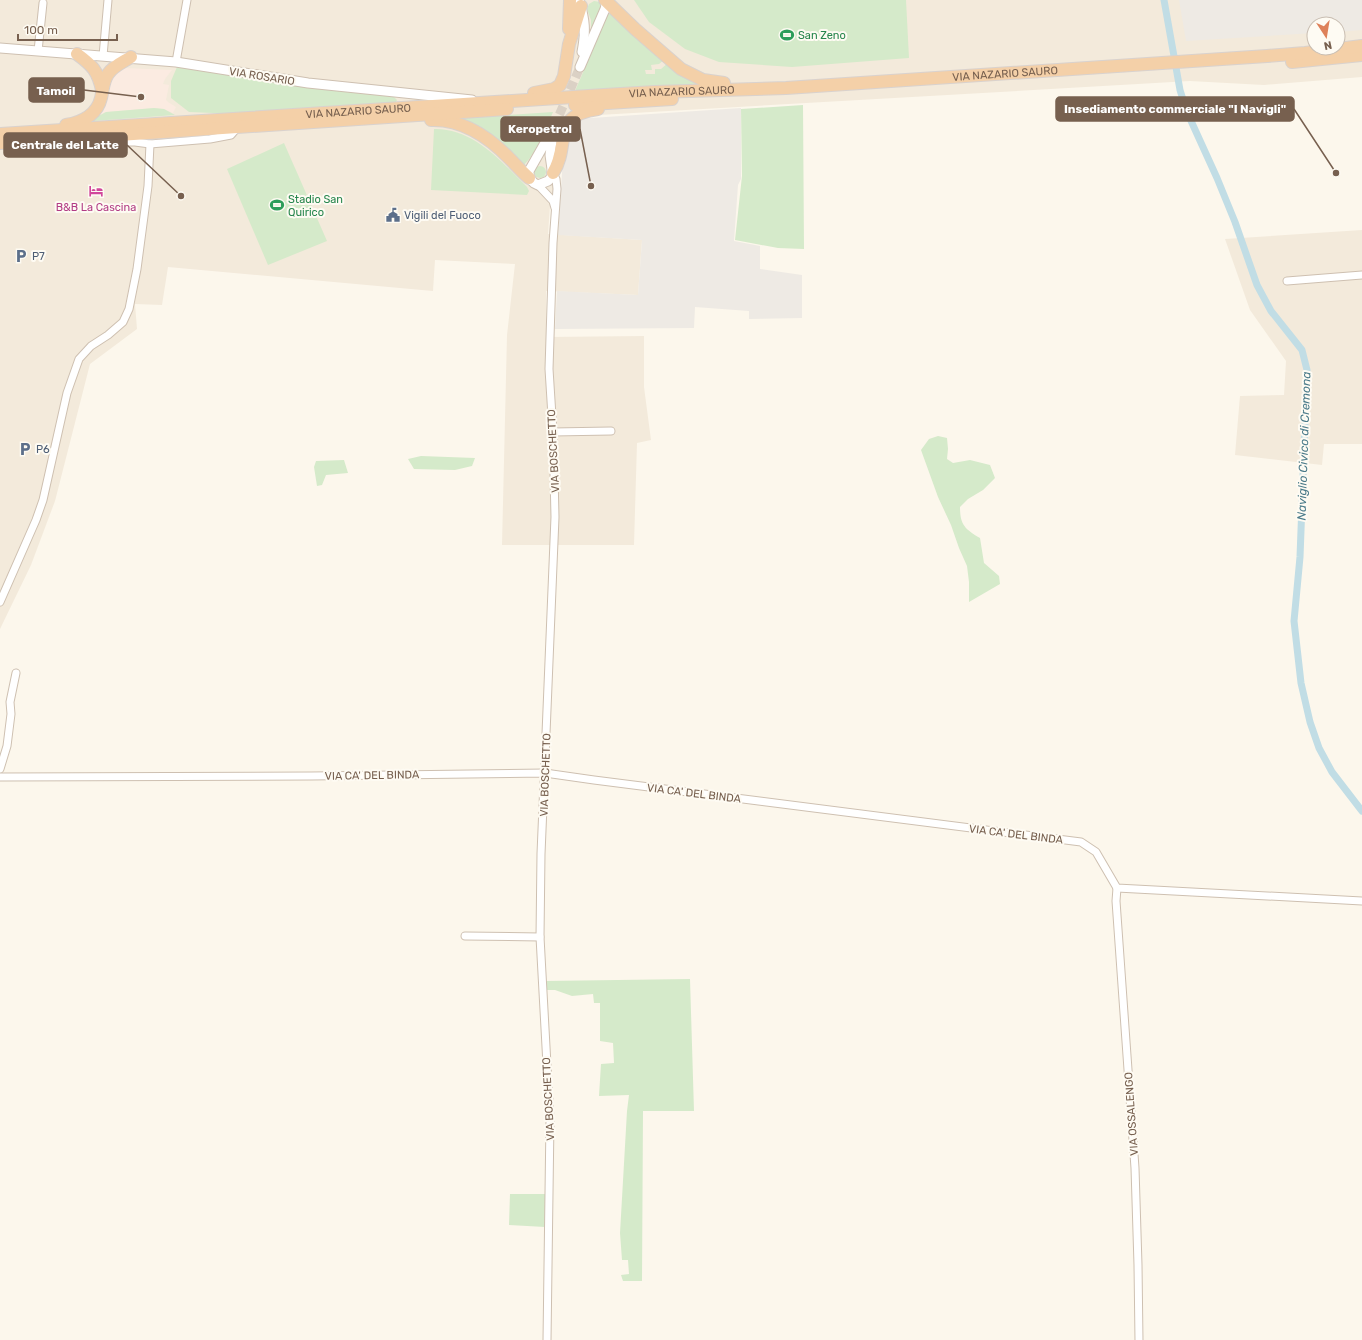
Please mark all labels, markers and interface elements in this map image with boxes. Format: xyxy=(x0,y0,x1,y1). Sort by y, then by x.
scale bar xyxy=(18,16,117,42)
north arrow xyxy=(1306,16,1346,56)
text: 100 m xyxy=(24,23,58,37)
sports icon: San Zeno xyxy=(779,27,795,43)
place label: San Zeno xyxy=(798,29,846,42)
text: N xyxy=(1323,38,1333,52)
street label: VIA NAZARIO SAURO xyxy=(952,64,1058,84)
street label: VIA ROSARIO xyxy=(228,65,296,88)
callout: Tamoil xyxy=(29,78,84,102)
text: Tamoil xyxy=(37,84,75,98)
street label: VIA NAZARIO SAURO xyxy=(628,84,735,101)
callout: Insediamento commerciale "I Navigli" xyxy=(1056,97,1294,121)
street label: VIA NAZARIO SAURO xyxy=(305,101,411,121)
text: Insediamento commerciale "I Navigli" xyxy=(1064,102,1286,116)
callout: Keropetrol xyxy=(501,117,580,141)
text: Keropetrol xyxy=(508,122,572,136)
callout: Centrale del Latte xyxy=(4,133,127,157)
text: Centrale del Latte xyxy=(11,138,119,152)
hotel icon: B&B La Cascina xyxy=(88,183,104,199)
place label: Stadio San Quirico xyxy=(288,193,343,219)
sports icon: Stadio San Quirico xyxy=(269,197,285,213)
place label: B&B La Cascina xyxy=(56,201,136,214)
public building icon: Vigili del Fuoco xyxy=(385,207,401,223)
place label: Vigili del Fuoco xyxy=(404,209,481,222)
parking icon: P7 xyxy=(13,248,29,264)
place label: P7 xyxy=(32,250,45,263)
water label: Naviglio Civico di Cremona xyxy=(1294,371,1314,521)
street label: VIA BOSCHETTO xyxy=(545,409,562,493)
parking icon: P6 xyxy=(17,441,33,457)
place label: P6 xyxy=(36,443,50,456)
street label: VIA BOSCHETTO xyxy=(538,733,553,817)
street label: VIA CA' DEL BINDA xyxy=(325,768,420,783)
street label: VIA CA' DEL BINDA xyxy=(646,781,742,806)
street label: VIA CA' DEL BINDA xyxy=(968,822,1064,847)
street label: VIA BOSCHETTO xyxy=(540,1057,557,1141)
street label: VIA OSSALENGO xyxy=(1122,1072,1141,1156)

